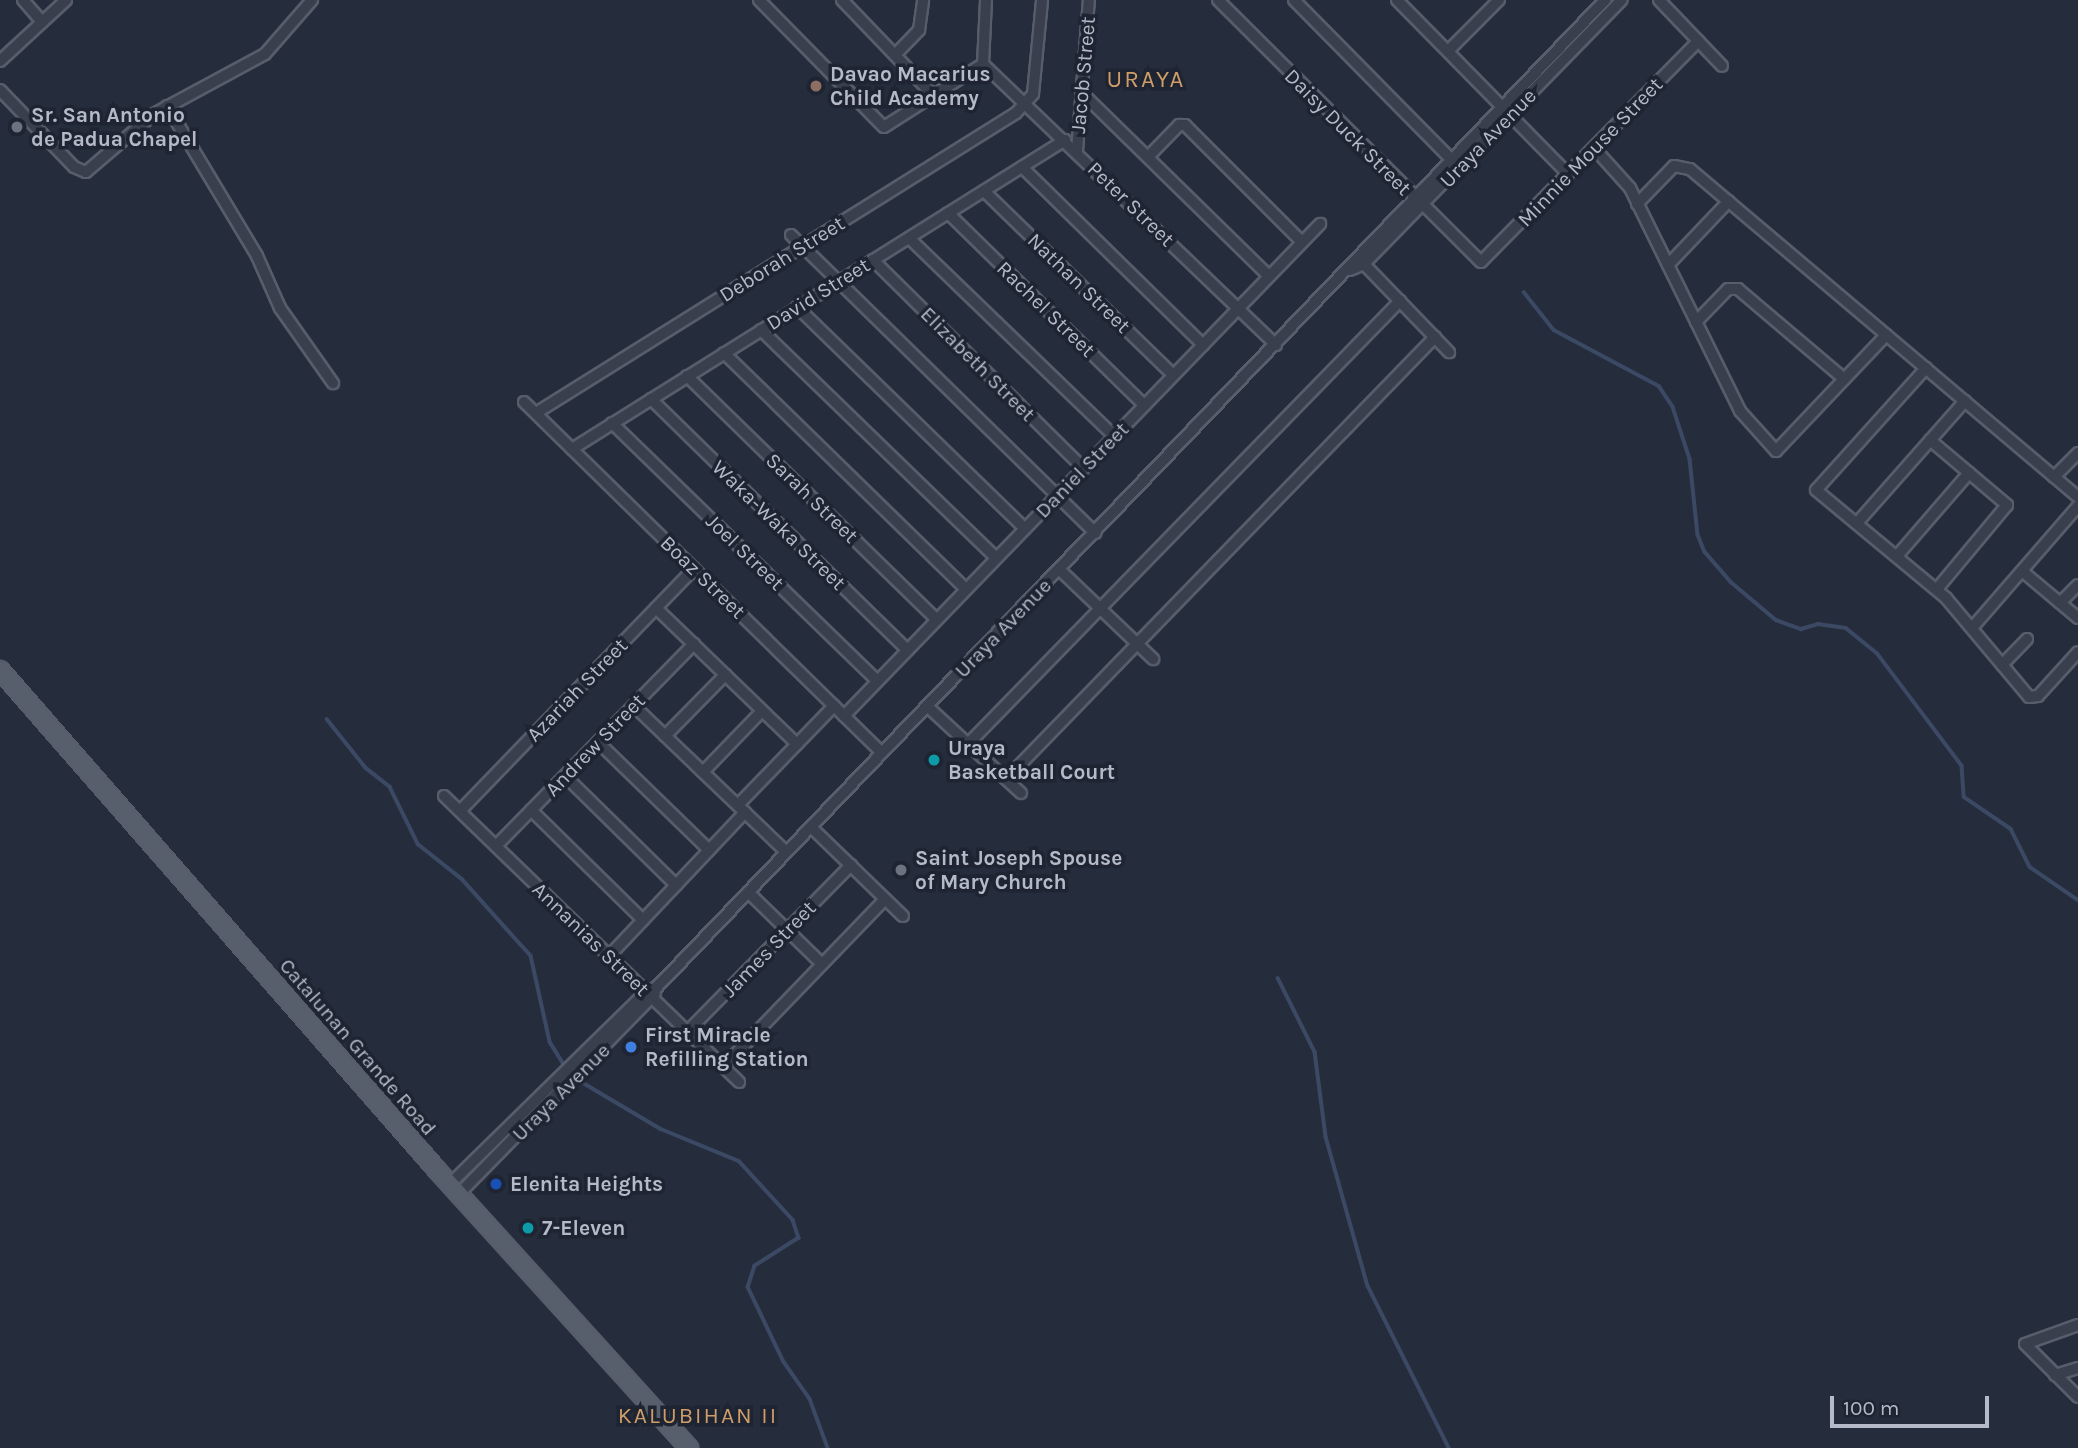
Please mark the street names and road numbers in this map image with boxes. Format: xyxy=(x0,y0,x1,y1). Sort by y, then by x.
street label: Jacob Street xyxy=(1065,15,1101,135)
street label: Daisy Duck Street xyxy=(1279,63,1417,201)
street label: Minnie Mouse Street xyxy=(1512,72,1668,232)
street label: Uraya Avenue xyxy=(1434,83,1542,193)
street label: Peter Street xyxy=(1082,156,1180,252)
street label: Deborah Street xyxy=(715,210,849,308)
street label: Nathan Street xyxy=(1022,228,1136,338)
street label: David Street xyxy=(762,252,874,336)
street label: Rachel Street xyxy=(991,256,1101,362)
street label: Elizabeth Street xyxy=(915,301,1041,427)
street label: Daniel Street xyxy=(1030,417,1134,523)
street label: Sarah Street xyxy=(761,448,863,548)
street label: Waka-Waka Street xyxy=(707,455,851,595)
street label: Joel Street xyxy=(701,508,789,596)
street label: Boaz Street xyxy=(655,530,751,624)
street label: Uraya Avenue xyxy=(949,573,1057,683)
street label: Azariah Street xyxy=(521,633,633,747)
street label: Andrew Street xyxy=(540,688,650,802)
street label: Annanias Street xyxy=(527,877,655,1001)
street label: James Street xyxy=(717,896,821,1002)
street label: Catalunan Grande Road xyxy=(274,953,442,1141)
street label: Uraya Avenue xyxy=(507,1038,615,1146)

